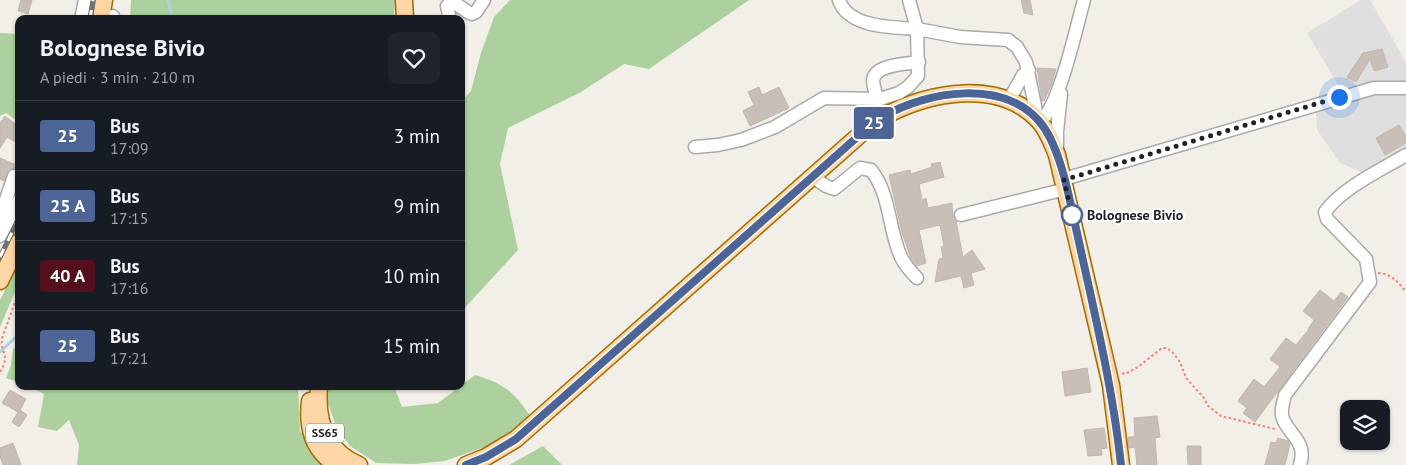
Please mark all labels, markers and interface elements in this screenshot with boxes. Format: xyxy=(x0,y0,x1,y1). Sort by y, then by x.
text: Bolognese Bivio xyxy=(40,32,205,63)
button: heart xyxy=(388,32,440,84)
text: A piedi · 3 min · 210 m xyxy=(40,67,195,87)
your location xyxy=(1327,85,1352,110)
line badge: 25 xyxy=(852,107,896,139)
text: 25 xyxy=(864,111,884,134)
text: Bus xyxy=(110,114,139,138)
text: 25 xyxy=(57,124,78,147)
text: 3 min xyxy=(394,124,440,148)
text: 17:09 xyxy=(110,138,148,158)
text: Bus xyxy=(110,184,140,208)
text: 25 A xyxy=(50,194,85,217)
text: 9 min xyxy=(394,194,440,218)
marker: Bolognese Bivio xyxy=(1061,204,1083,226)
place label: Bolognese Bivio xyxy=(1087,206,1184,224)
text: 17:15 xyxy=(110,208,149,228)
text: Bus xyxy=(110,254,140,278)
text: 40 A xyxy=(50,264,85,287)
text: 10 min xyxy=(383,264,440,288)
text: 17:16 xyxy=(110,278,149,298)
text: Bus xyxy=(110,324,139,348)
text: 25 xyxy=(57,334,78,357)
text: 15 min xyxy=(383,334,440,358)
text: 17:21 xyxy=(110,348,148,368)
map controls xyxy=(1340,400,1390,450)
button: layers xyxy=(1340,400,1390,450)
road number: SS65 xyxy=(306,423,344,442)

